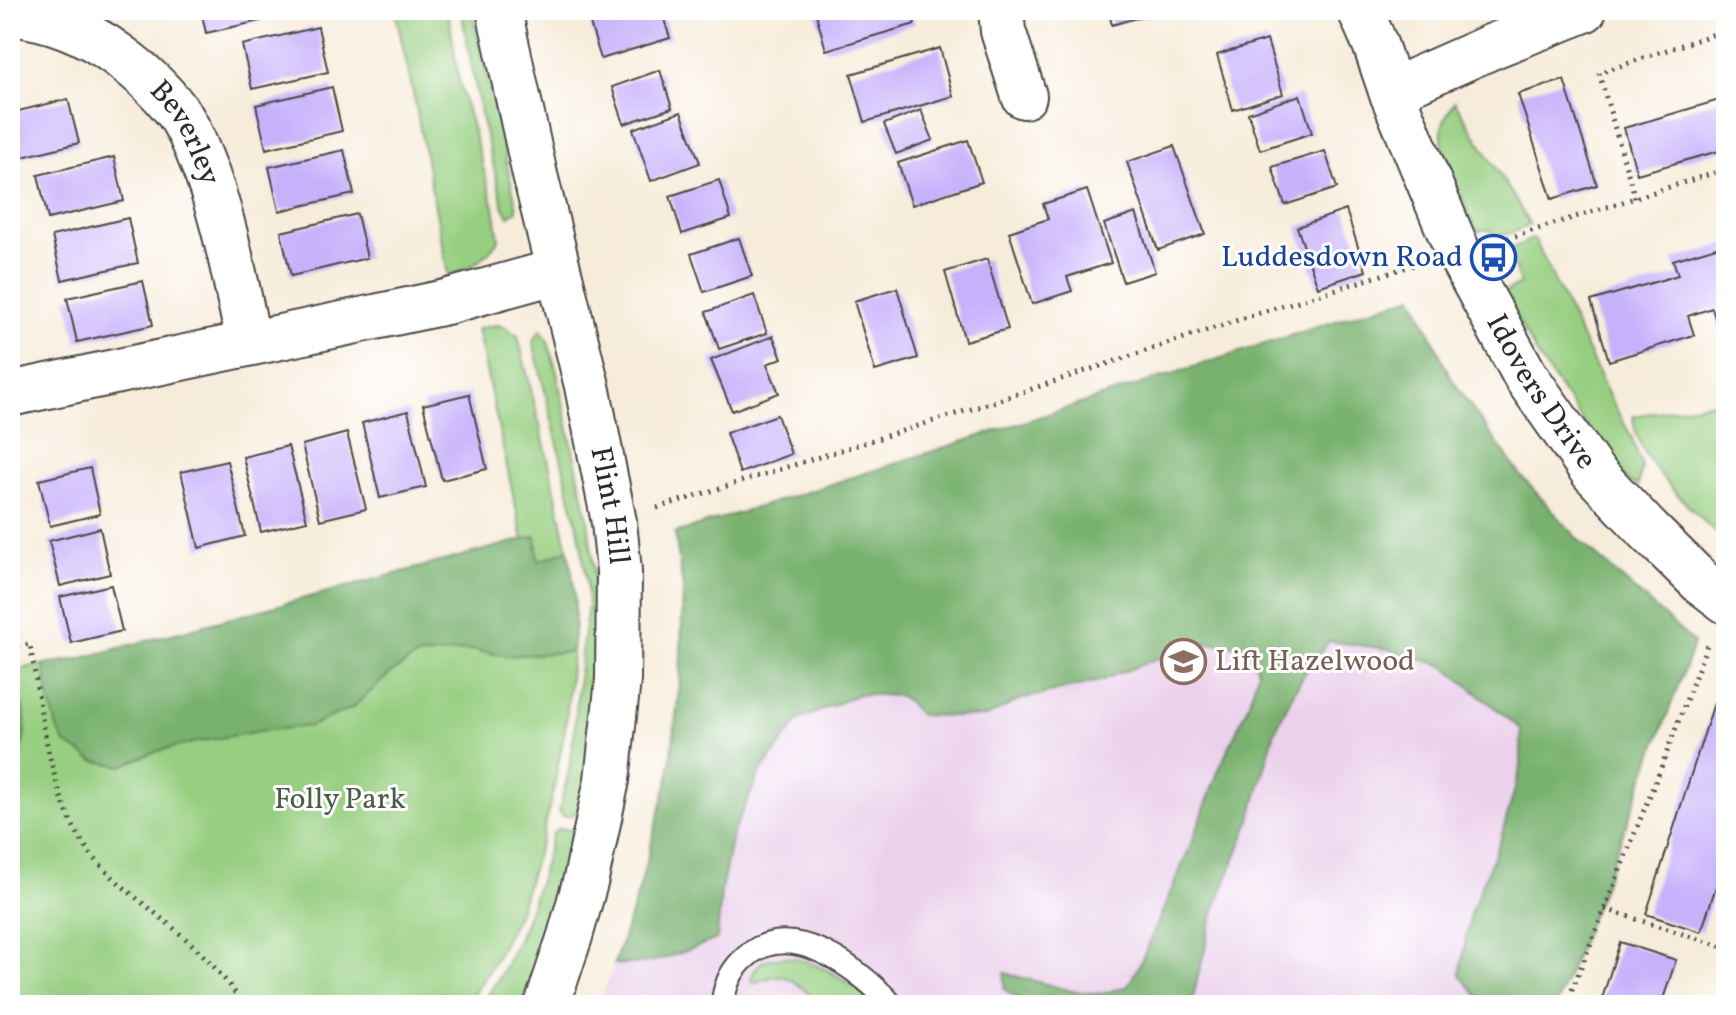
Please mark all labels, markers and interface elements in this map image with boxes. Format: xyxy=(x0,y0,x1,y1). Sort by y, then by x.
street label: Beverley xyxy=(139,71,230,191)
bus stop icon: Luddesdown Road xyxy=(1470,234,1518,282)
place label: Luddesdown Road xyxy=(1221,237,1463,279)
street label: Idovers Drive xyxy=(1475,307,1606,478)
street label: Flint Hill xyxy=(579,443,639,567)
school or university icon: Lift Hazelwood xyxy=(1160,638,1208,686)
place label: Lift Hazelwood xyxy=(1215,641,1415,683)
park label: Folly Park xyxy=(274,779,406,821)

